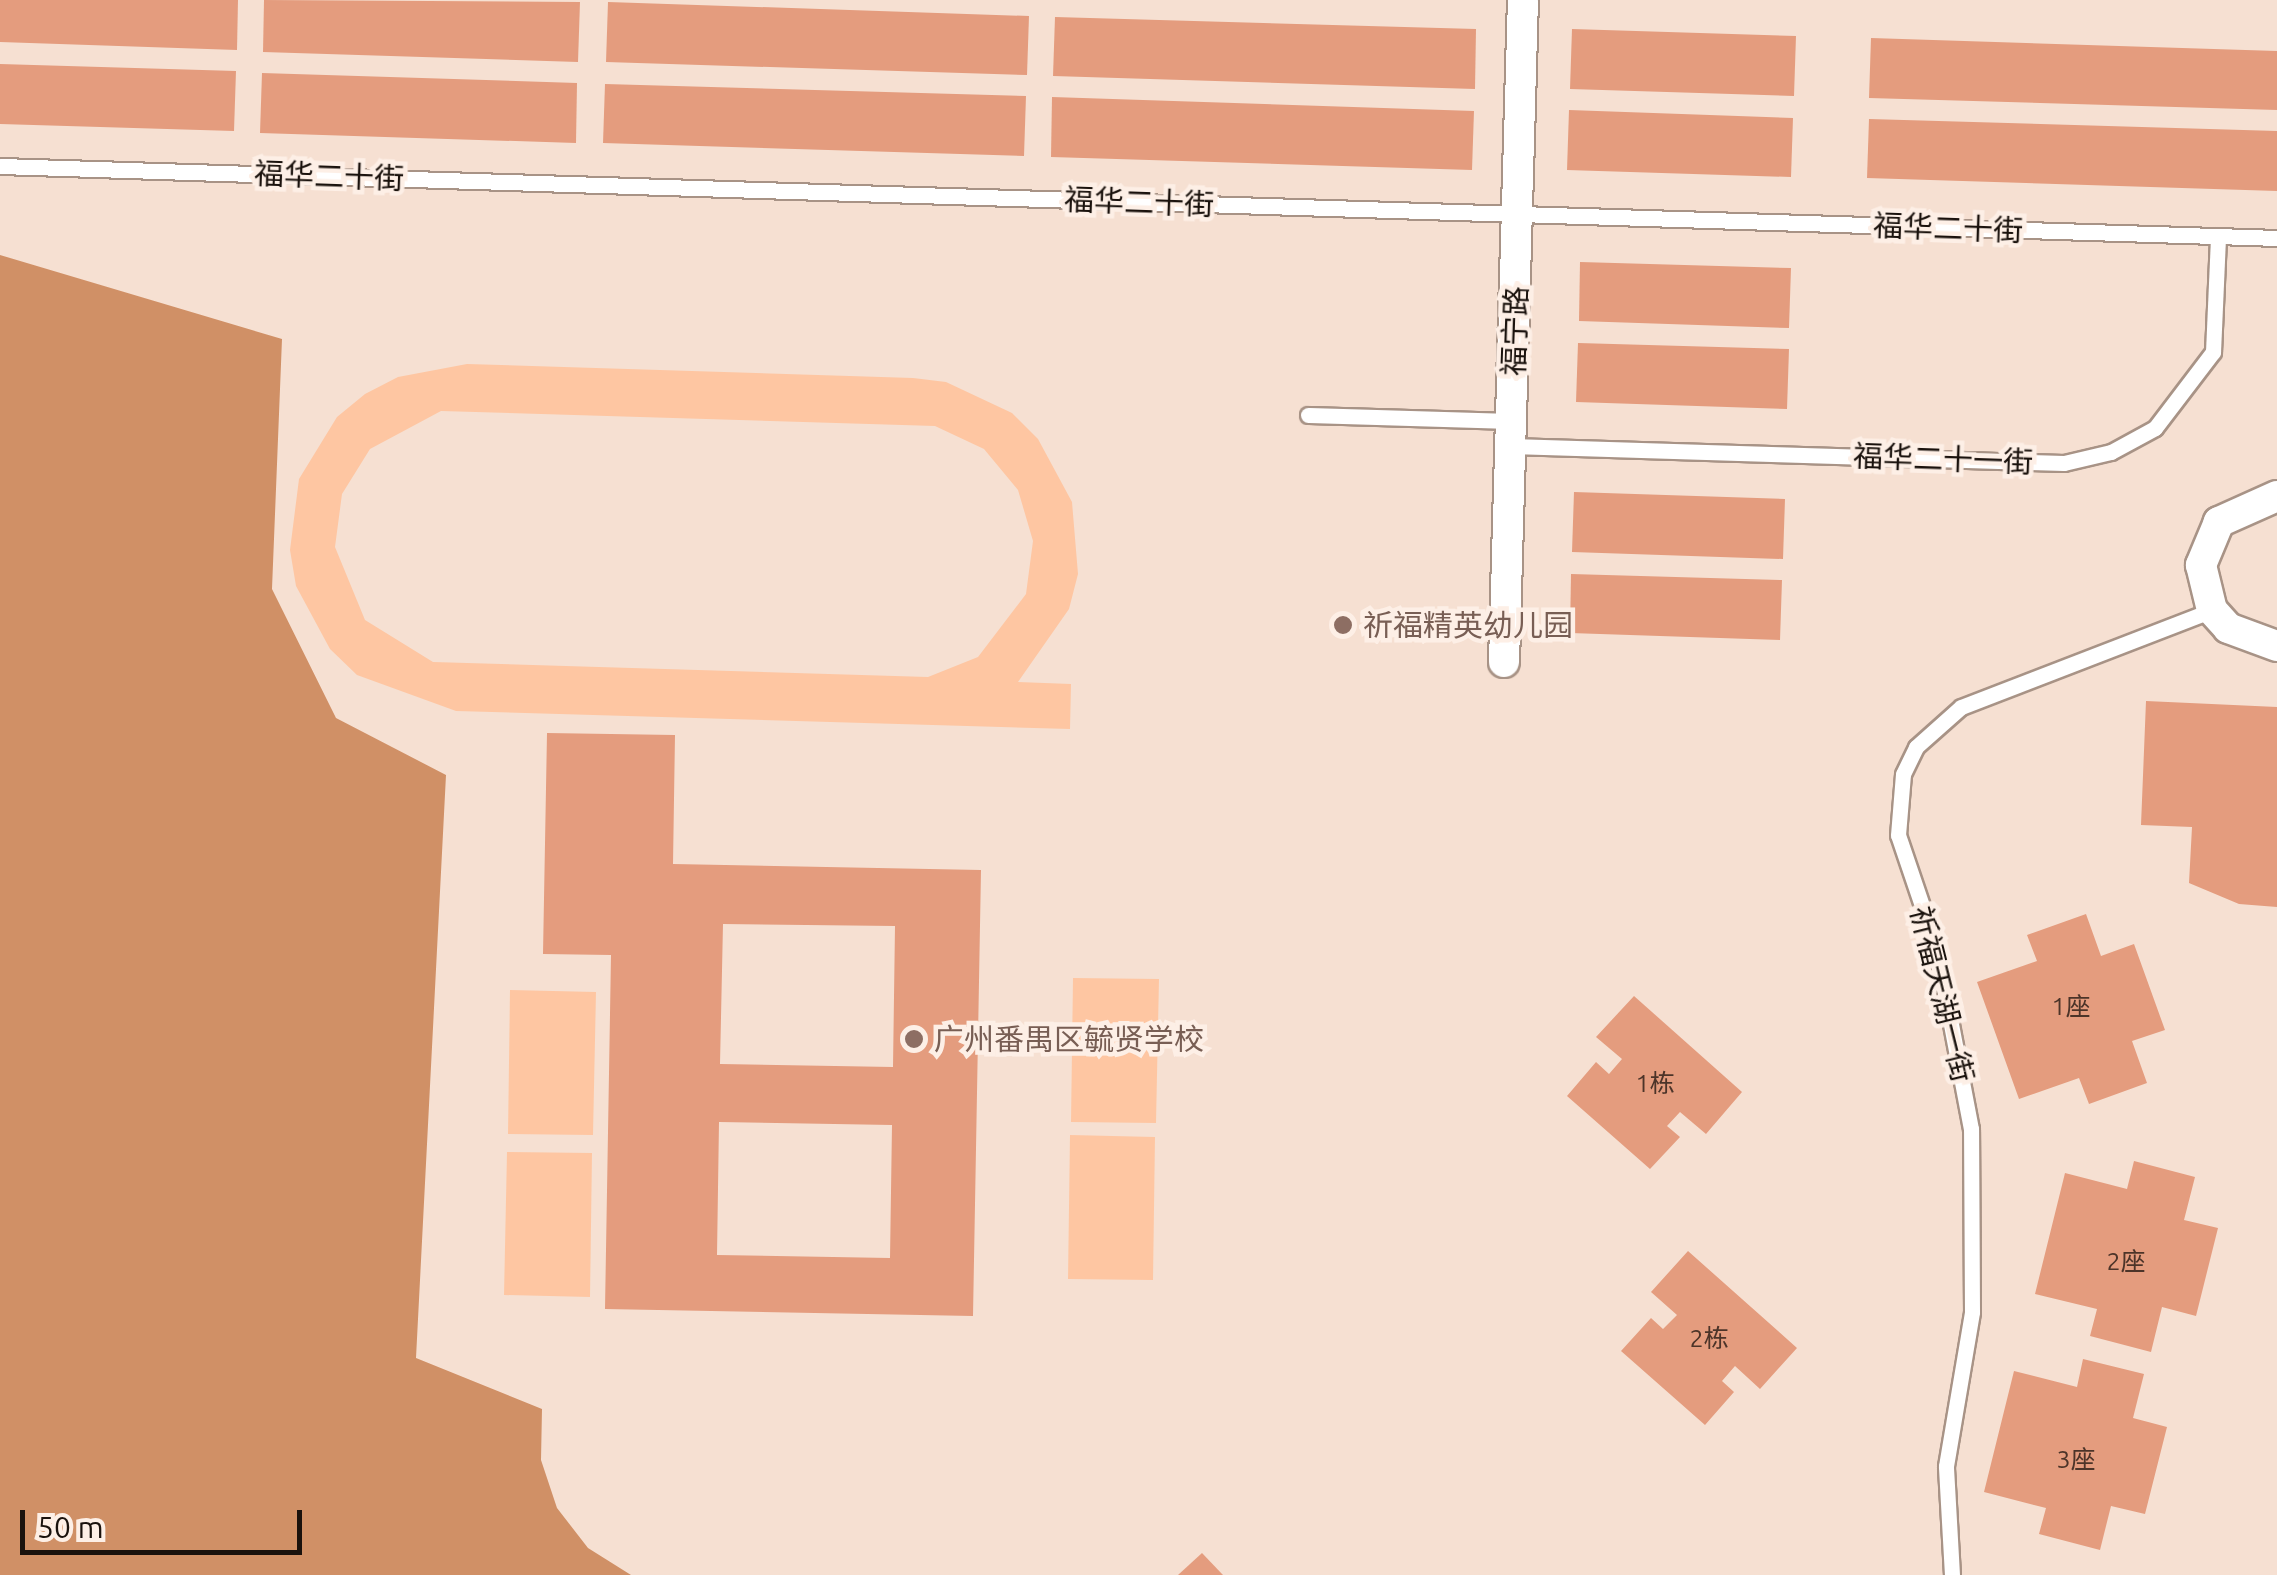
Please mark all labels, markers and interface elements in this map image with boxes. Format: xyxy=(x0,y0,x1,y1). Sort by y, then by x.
street label: 福华二十街 xyxy=(253,155,405,197)
street label: 福华二十街 xyxy=(1063,181,1215,223)
street label: 福华二十街 xyxy=(1872,207,2024,249)
street label: 福宁路 xyxy=(1495,285,1535,377)
street label: 福华二十一街 xyxy=(1852,438,2034,480)
place label: 祈福精英幼儿园 xyxy=(1363,607,1573,643)
marker: 祈福精英幼儿园 xyxy=(1332,614,1354,636)
street label: 祈福天湖一街 xyxy=(1903,902,1981,1086)
house number: 1座 xyxy=(2051,991,2091,1021)
place label: 广州番禺区毓贤学校 xyxy=(934,1021,1204,1057)
marker: 广州番禺区毓贤学校 xyxy=(903,1028,925,1050)
house number: 1栋 xyxy=(1635,1068,1675,1098)
house number: 2座 xyxy=(2106,1246,2146,1276)
house number: 2栋 xyxy=(1689,1323,1729,1353)
house number: 3座 xyxy=(2056,1444,2096,1474)
scale bar xyxy=(25,1490,308,1552)
text: 50 m xyxy=(37,1510,104,1544)

